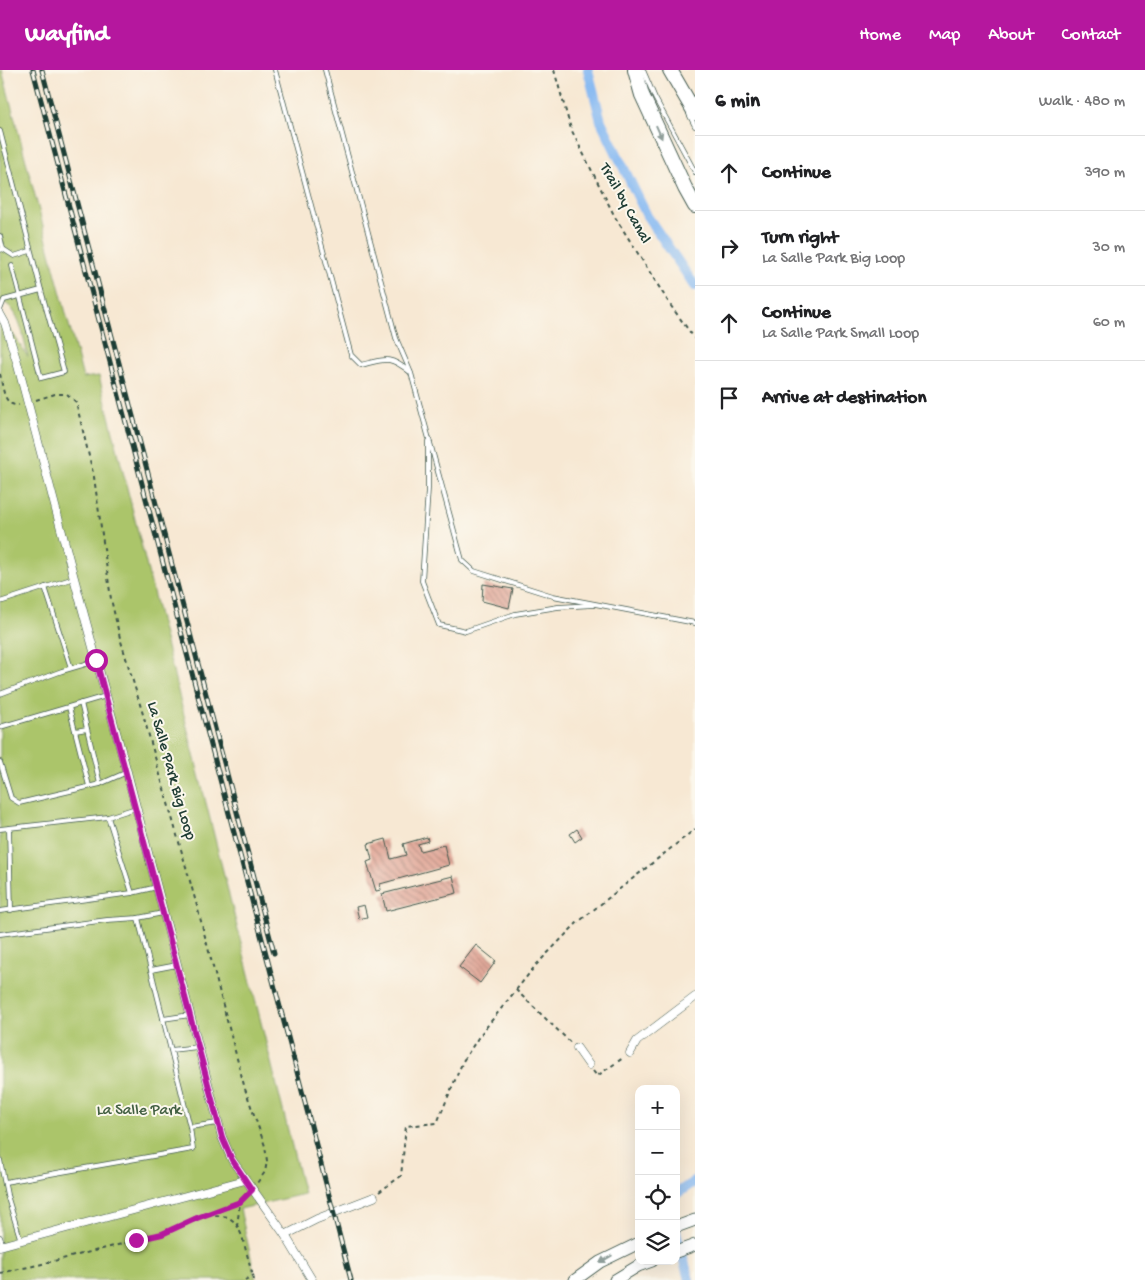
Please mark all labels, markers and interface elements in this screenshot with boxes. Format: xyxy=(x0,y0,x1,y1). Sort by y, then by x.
text: Wayfind xyxy=(25,21,109,50)
text: Home xyxy=(859,25,901,46)
text: Map xyxy=(929,25,960,46)
text: About xyxy=(988,25,1034,46)
text: Contact xyxy=(1062,25,1120,46)
text: 6 min xyxy=(715,90,760,115)
text: Walk · 480 m xyxy=(1039,93,1125,112)
one-way arrow xyxy=(655,125,663,139)
icon: ahead xyxy=(715,159,743,187)
street label: Trail by Canal xyxy=(594,160,654,248)
text: Continue xyxy=(762,162,831,185)
text: 390 m xyxy=(1084,164,1125,183)
text: Turn right xyxy=(762,227,838,250)
icon: right xyxy=(715,234,743,262)
text: 30 m xyxy=(1092,239,1125,258)
text: La Salle Park Big Loop xyxy=(762,250,905,269)
text: Continue xyxy=(762,302,831,325)
icon: ahead xyxy=(715,309,743,337)
text: 60 m xyxy=(1093,314,1125,333)
text: La Salle Park Small Loop xyxy=(762,325,919,344)
icon: arrive xyxy=(715,384,743,412)
text: Arrive at destination xyxy=(762,387,926,410)
route start xyxy=(85,649,108,672)
street label: La Salle Park Big Loop xyxy=(141,700,199,843)
map controls xyxy=(635,1085,680,1265)
button: + xyxy=(635,1085,680,1130)
park label: La Salle Park xyxy=(97,1102,183,1121)
button: − xyxy=(635,1130,680,1175)
button: locate xyxy=(635,1175,680,1220)
button: layers xyxy=(635,1220,680,1265)
route end xyxy=(125,1229,148,1252)
one-way arrow xyxy=(599,1255,613,1264)

